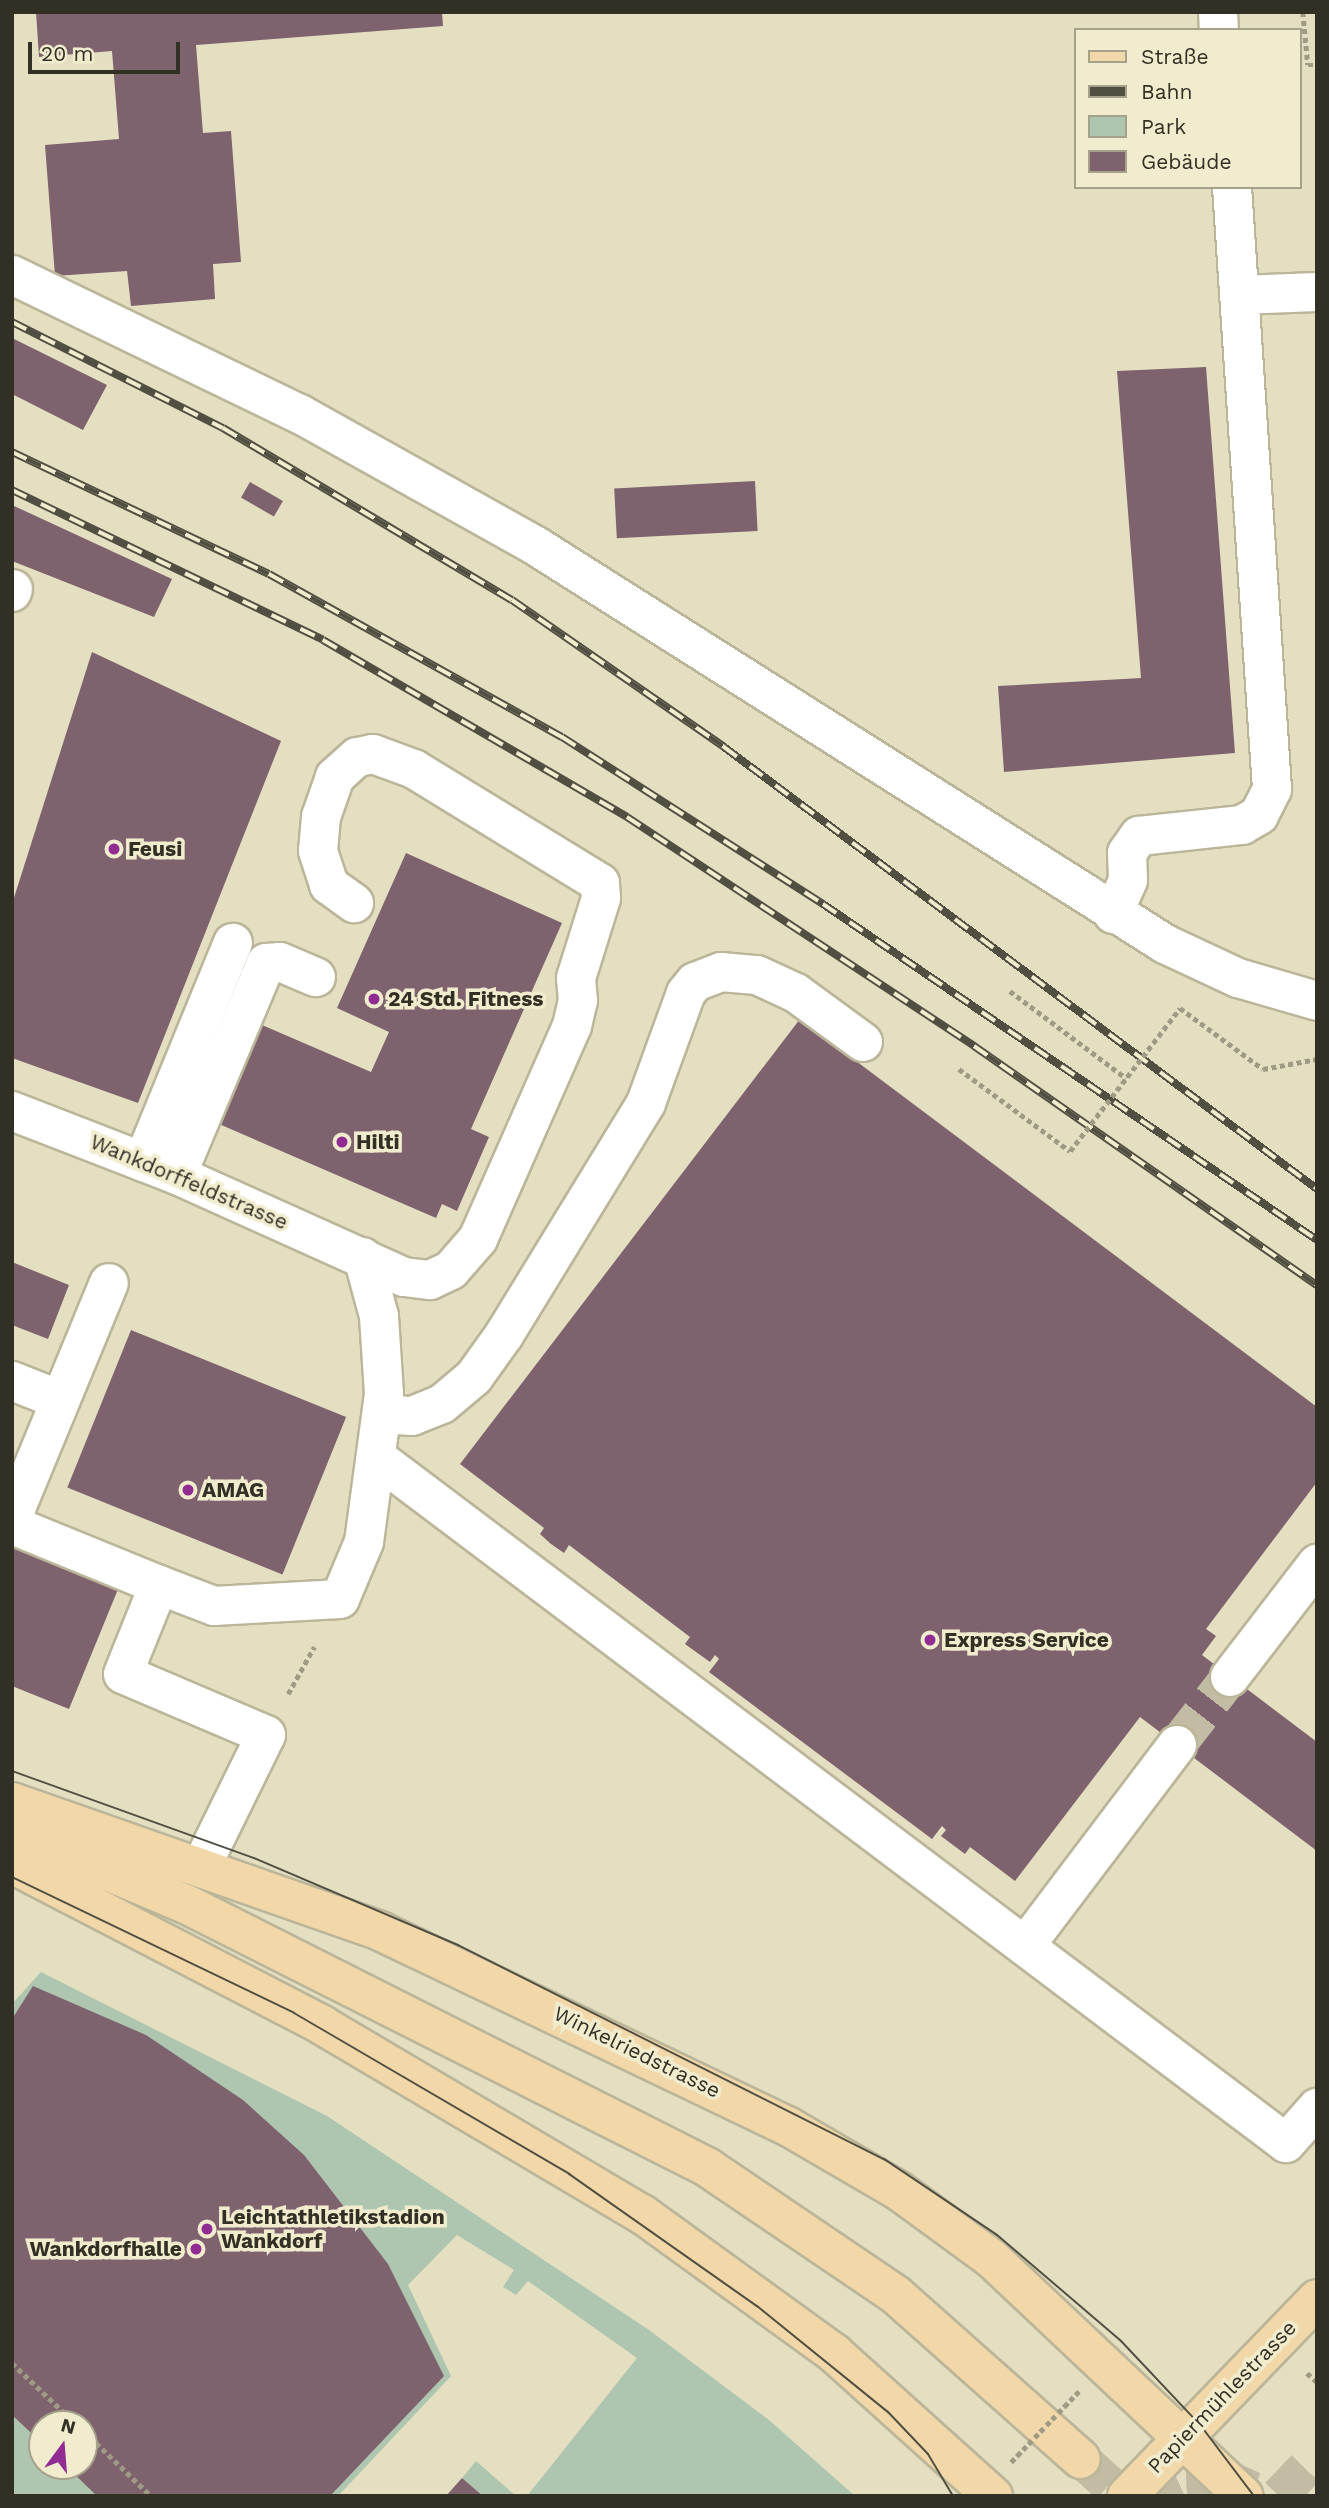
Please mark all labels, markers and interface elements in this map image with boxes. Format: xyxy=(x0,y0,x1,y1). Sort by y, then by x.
scale bar xyxy=(32,28,184,72)
legend xyxy=(1074,28,1301,189)
text: 20 m xyxy=(41,41,93,66)
text: Straße xyxy=(1141,44,1209,69)
text: Bahn xyxy=(1141,79,1193,104)
text: Park xyxy=(1141,114,1186,139)
text: Gebäude xyxy=(1141,149,1232,174)
place label: Feusi xyxy=(128,836,182,862)
marker: Feusi xyxy=(106,841,122,857)
place label: 24 Std. Fitness xyxy=(388,986,544,1012)
marker: 24 Std. Fitness xyxy=(366,991,382,1007)
street label: Wankdorffeldstrasse xyxy=(86,1129,292,1235)
place label: Hilti xyxy=(356,1129,399,1155)
marker: Hilti xyxy=(334,1134,350,1150)
place label: AMAG xyxy=(202,1477,264,1503)
marker: AMAG xyxy=(180,1482,196,1498)
place label: Express Service xyxy=(944,1627,1109,1653)
marker: Express Service xyxy=(922,1632,938,1648)
street label: Winkelriedstrasse xyxy=(549,2001,725,2103)
place label: Leichtathletikstadion Wankdorf xyxy=(221,2204,445,2254)
marker: Leichtathletikstadion Wankdorf xyxy=(199,2221,215,2237)
place label: Wankdorfhalle xyxy=(29,2236,182,2262)
marker: Wankdorfhalle xyxy=(188,2241,204,2257)
street label: Papiermühlestrasse xyxy=(1142,2315,1302,2479)
north arrow xyxy=(28,2410,98,2480)
text: N xyxy=(58,2413,78,2439)

